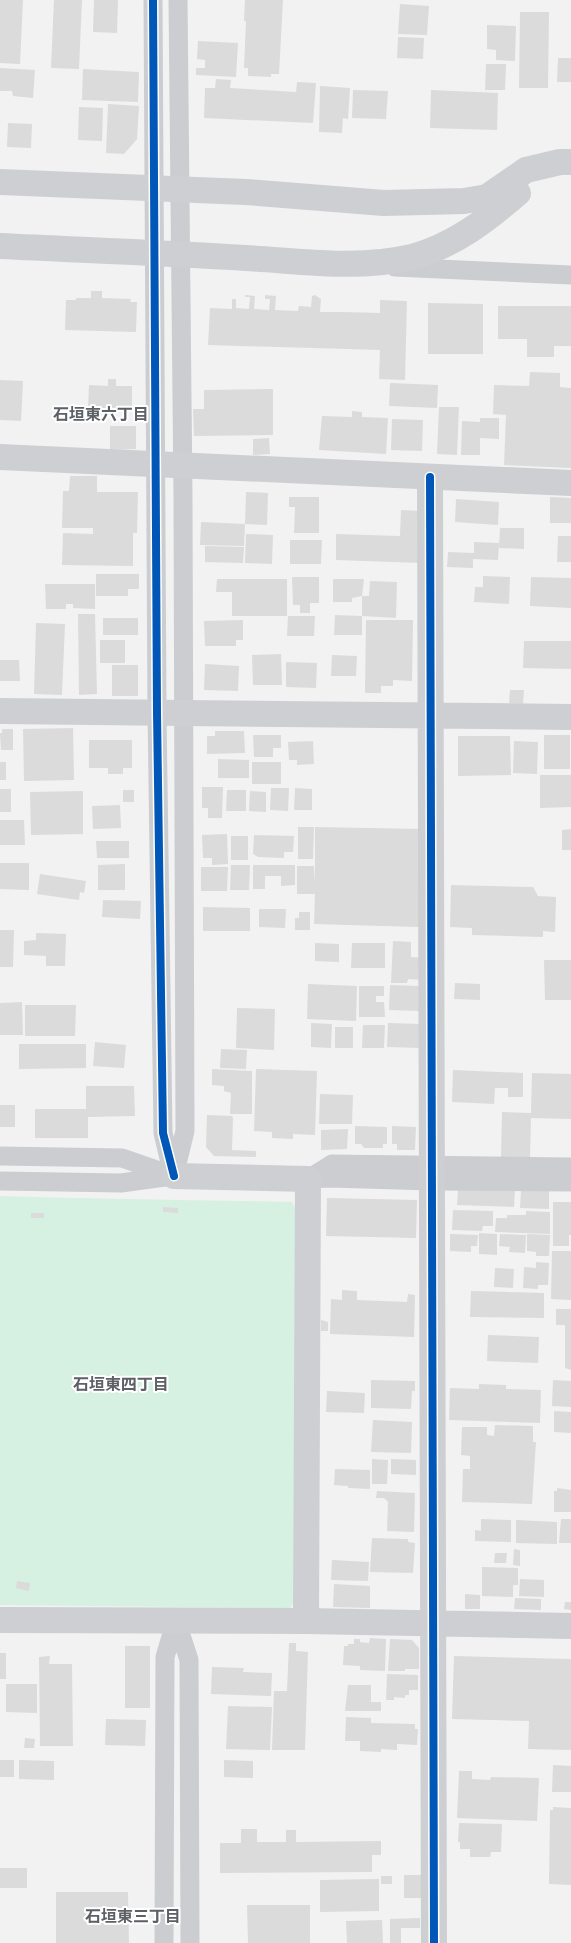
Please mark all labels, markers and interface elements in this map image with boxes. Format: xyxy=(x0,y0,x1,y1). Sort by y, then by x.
district label: 石垣東六丁目 xyxy=(53,405,149,424)
district label: 石垣東四丁目 xyxy=(73,1375,169,1394)
district label: 石垣東三丁目 xyxy=(85,1907,181,1926)

